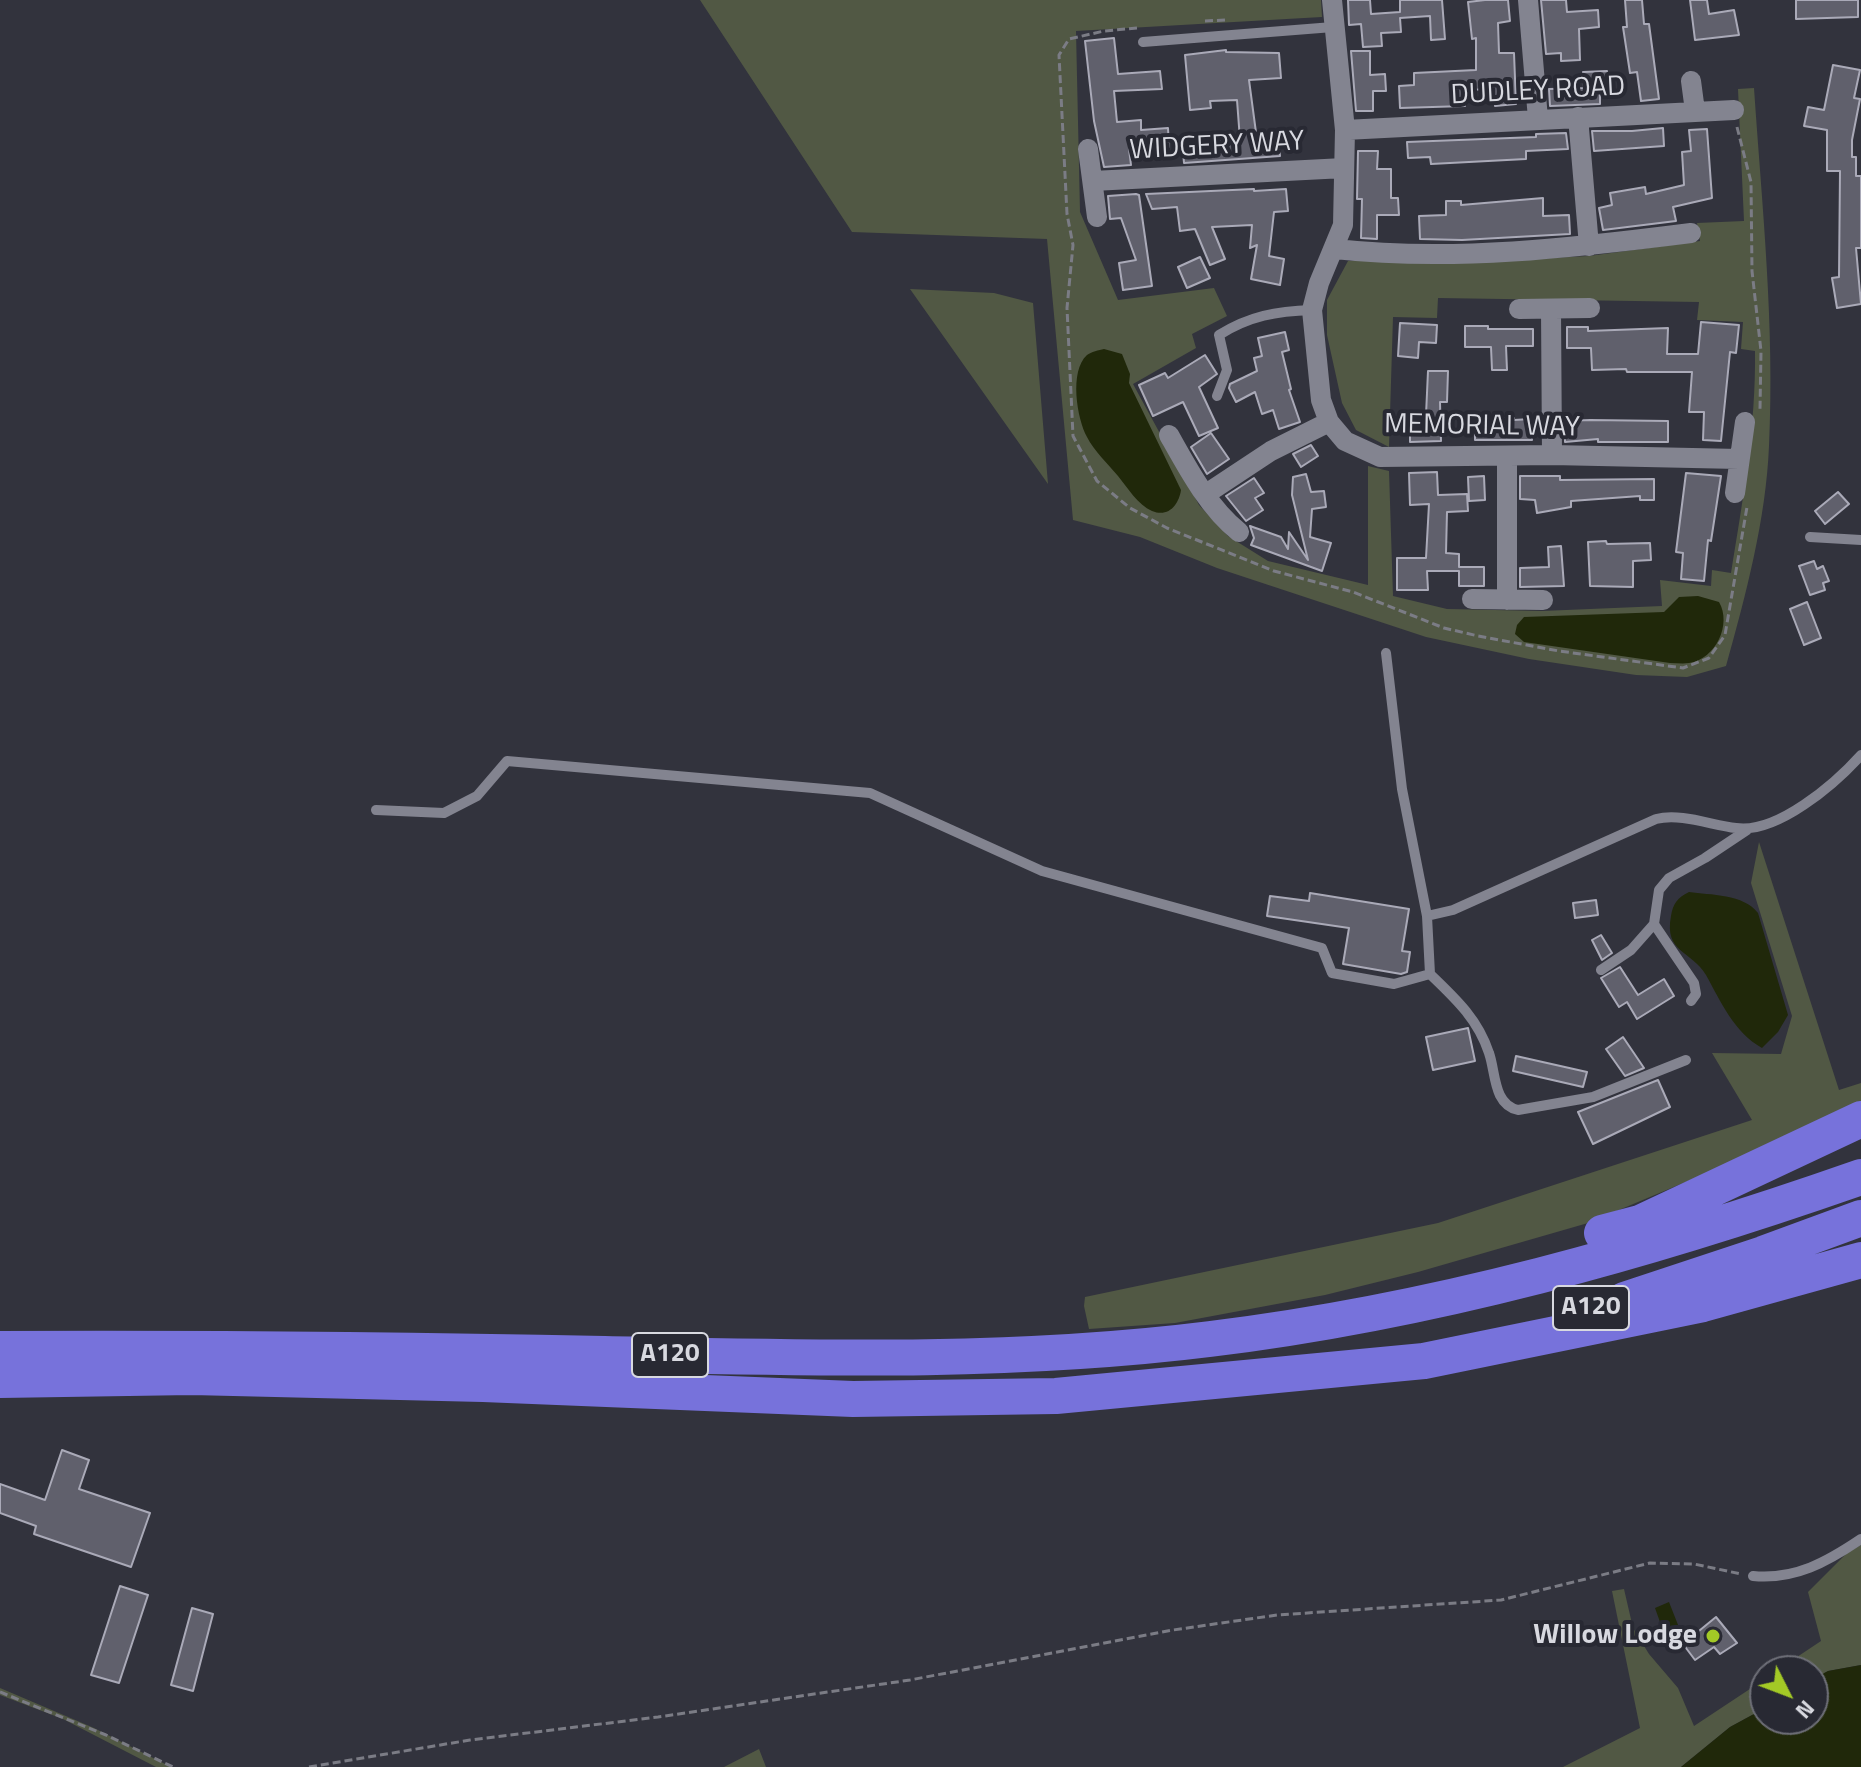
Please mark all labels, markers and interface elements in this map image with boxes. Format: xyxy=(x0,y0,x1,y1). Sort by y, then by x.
street label: DUDLEY ROAD xyxy=(1450,71,1626,113)
street label: WIDGERY WAY xyxy=(1129,126,1305,168)
street label: MEMORIAL WAY xyxy=(1384,408,1580,446)
road number: A120 xyxy=(1553,1286,1629,1330)
road number: A120 xyxy=(632,1333,708,1377)
place label: Willow Lodge xyxy=(1533,1619,1697,1653)
marker: Willow Lodge xyxy=(1704,1627,1722,1645)
north arrow xyxy=(1749,1655,1829,1735)
text: N xyxy=(1788,1693,1823,1727)

